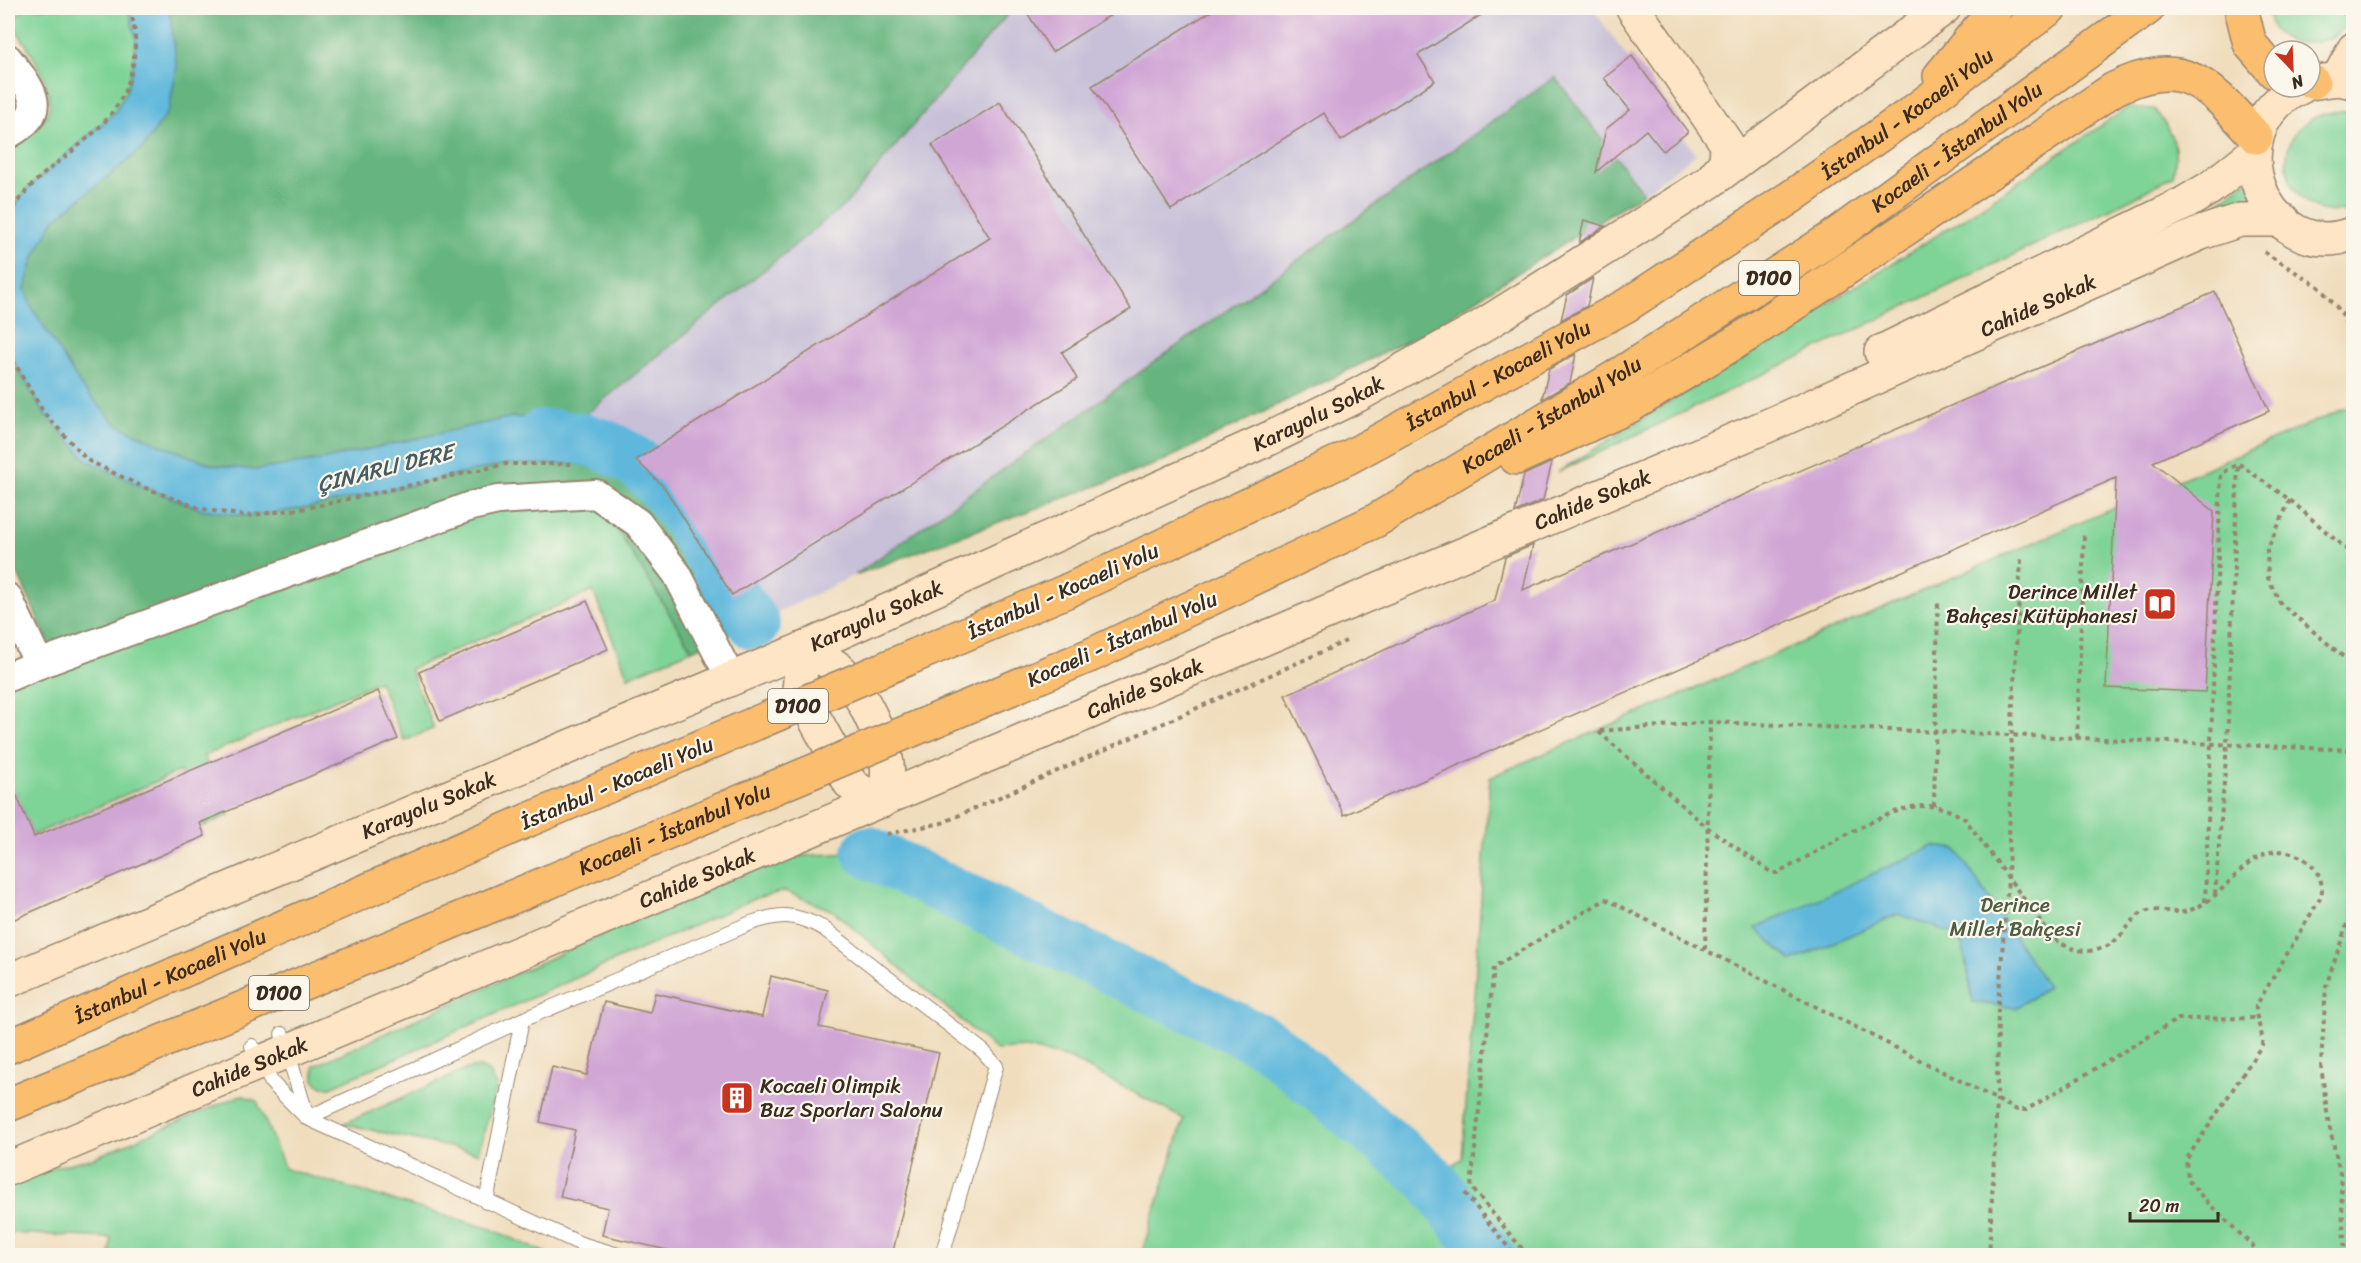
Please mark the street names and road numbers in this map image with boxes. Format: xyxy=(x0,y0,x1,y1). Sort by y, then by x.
street label: İstanbul - Kocaeli Yolu xyxy=(1812,37,2003,191)
street label: Kocaeli - İstanbul Yolu xyxy=(1862,71,2052,223)
road number: D100 xyxy=(1739,261,1799,295)
street label: Cahide Sokak xyxy=(1974,263,2103,348)
street label: İstanbul - Kocaeli Yolu xyxy=(1397,309,1599,442)
street label: Kocaeli - İstanbul Yolu xyxy=(1454,345,1650,484)
street label: Karayolu Sokak xyxy=(1246,365,1391,463)
street label: Cahide Sokak xyxy=(1528,458,1658,541)
street label: İstanbul - Kocaeli Yolu xyxy=(960,531,1166,651)
street label: Karayolu Sokak xyxy=(803,569,949,663)
street label: Kocaeli - İstanbul Yolu xyxy=(1020,580,1224,698)
street label: Cahide Sokak xyxy=(1080,647,1210,730)
road number: D100 xyxy=(768,689,828,723)
street label: İstanbul - Kocaeli Yolu xyxy=(513,725,720,841)
street label: Karayolu Sokak xyxy=(355,760,502,850)
street label: Kocaeli - İstanbul Yolu xyxy=(572,772,778,887)
street label: Cahide Sokak xyxy=(633,836,762,920)
street label: İstanbul - Kocaeli Yolu xyxy=(67,917,273,1035)
road number: D100 xyxy=(249,976,309,1010)
street label: Cahide Sokak xyxy=(185,1025,315,1109)

